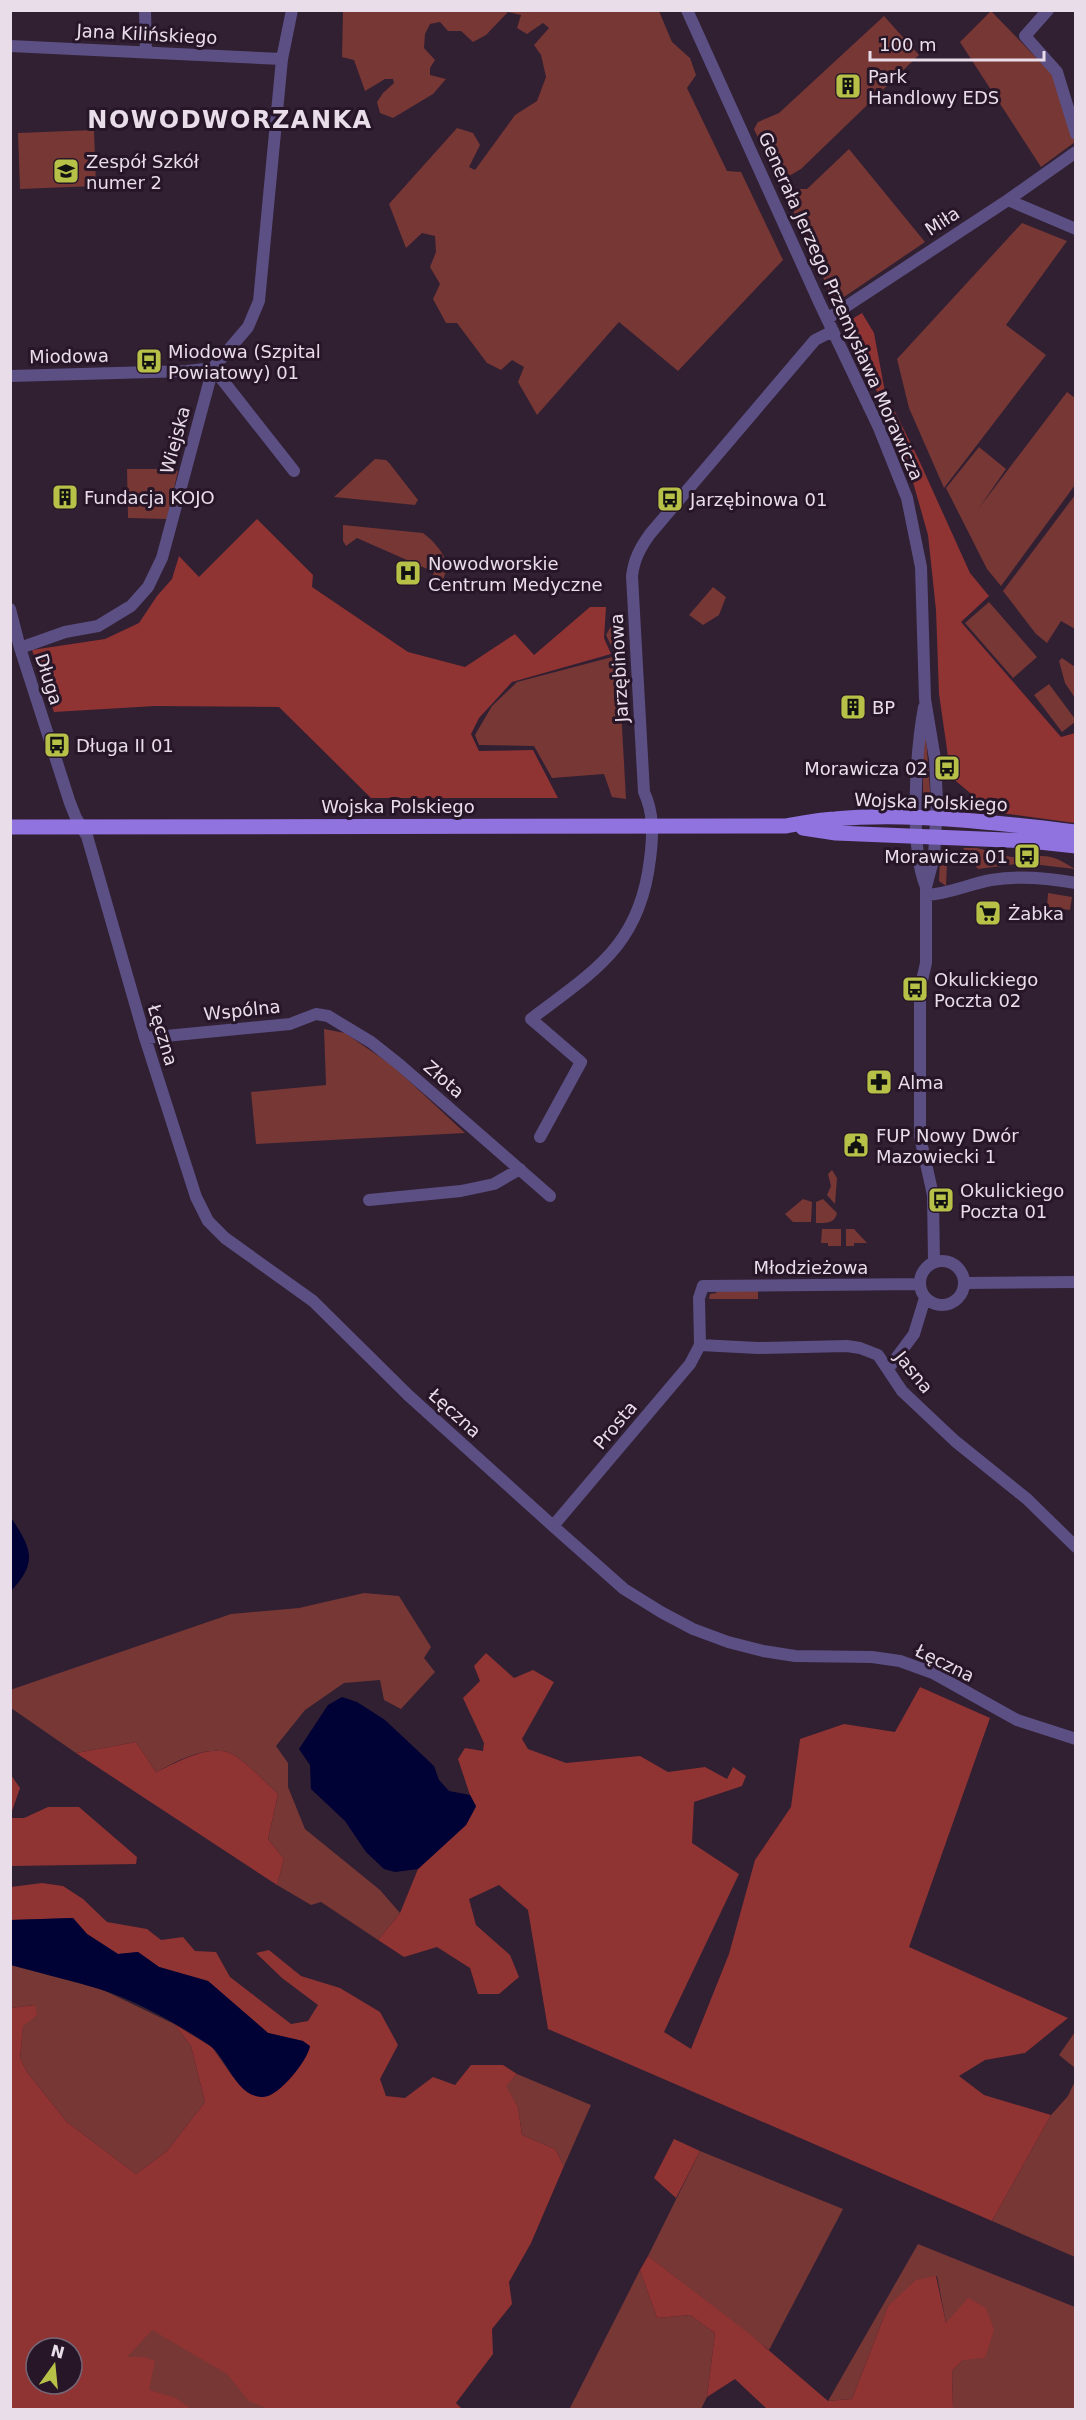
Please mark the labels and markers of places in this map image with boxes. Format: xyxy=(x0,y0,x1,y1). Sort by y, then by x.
place label: Park Handlowy EDS xyxy=(868,66,999,108)
building icon: Park Handlowy EDS xyxy=(833,71,863,101)
place label: Zespół Szkół numer 2 xyxy=(86,151,200,193)
school or university icon: Zespół Szkół numer 2 xyxy=(51,156,81,186)
place label: Miodowa (Szpital Powiatowy) 01 xyxy=(168,341,321,383)
bus stop icon: Miodowa (Szpital Powiatowy) 01 xyxy=(134,346,164,376)
building icon: Fundacja KOJO xyxy=(50,482,80,512)
bus stop icon: Jarzębinowa 01 xyxy=(655,484,685,514)
place label: Fundacja KOJO xyxy=(84,487,215,508)
place label: Jarzębinowa 01 xyxy=(689,489,828,510)
place label: Nowodworskie Centrum Medyczne xyxy=(428,553,603,595)
hospital icon: Nowodworskie Centrum Medyczne xyxy=(393,558,423,588)
building icon: BP xyxy=(838,692,868,722)
place label: BP xyxy=(872,697,895,718)
bus stop icon: Długa II 01 xyxy=(42,730,72,760)
place label: Długa II 01 xyxy=(76,735,174,756)
bus stop icon: Morawicza 02 xyxy=(932,753,962,783)
place label: Morawicza 02 xyxy=(804,758,928,779)
bus stop icon: Morawicza 01 xyxy=(1012,841,1042,871)
place label: Morawicza 01 xyxy=(884,846,1008,867)
supermarket icon: Żabka xyxy=(973,898,1003,928)
place label: Żabka xyxy=(1008,903,1064,924)
place label: Okulickiego Poczta 02 xyxy=(934,969,1038,1011)
bus stop icon: Okulickiego Poczta 02 xyxy=(900,974,930,1004)
pharmacy icon: Alma xyxy=(864,1067,894,1097)
place label: Alma xyxy=(898,1072,944,1093)
place label: FUP Nowy Dwór Mazowiecki 1 xyxy=(876,1125,1019,1167)
public building icon: FUP Nowy Dwór Mazowiecki 1 xyxy=(841,1130,871,1160)
place label: Okulickiego Poczta 01 xyxy=(960,1180,1064,1222)
bus stop icon: Okulickiego Poczta 01 xyxy=(926,1185,956,1215)

